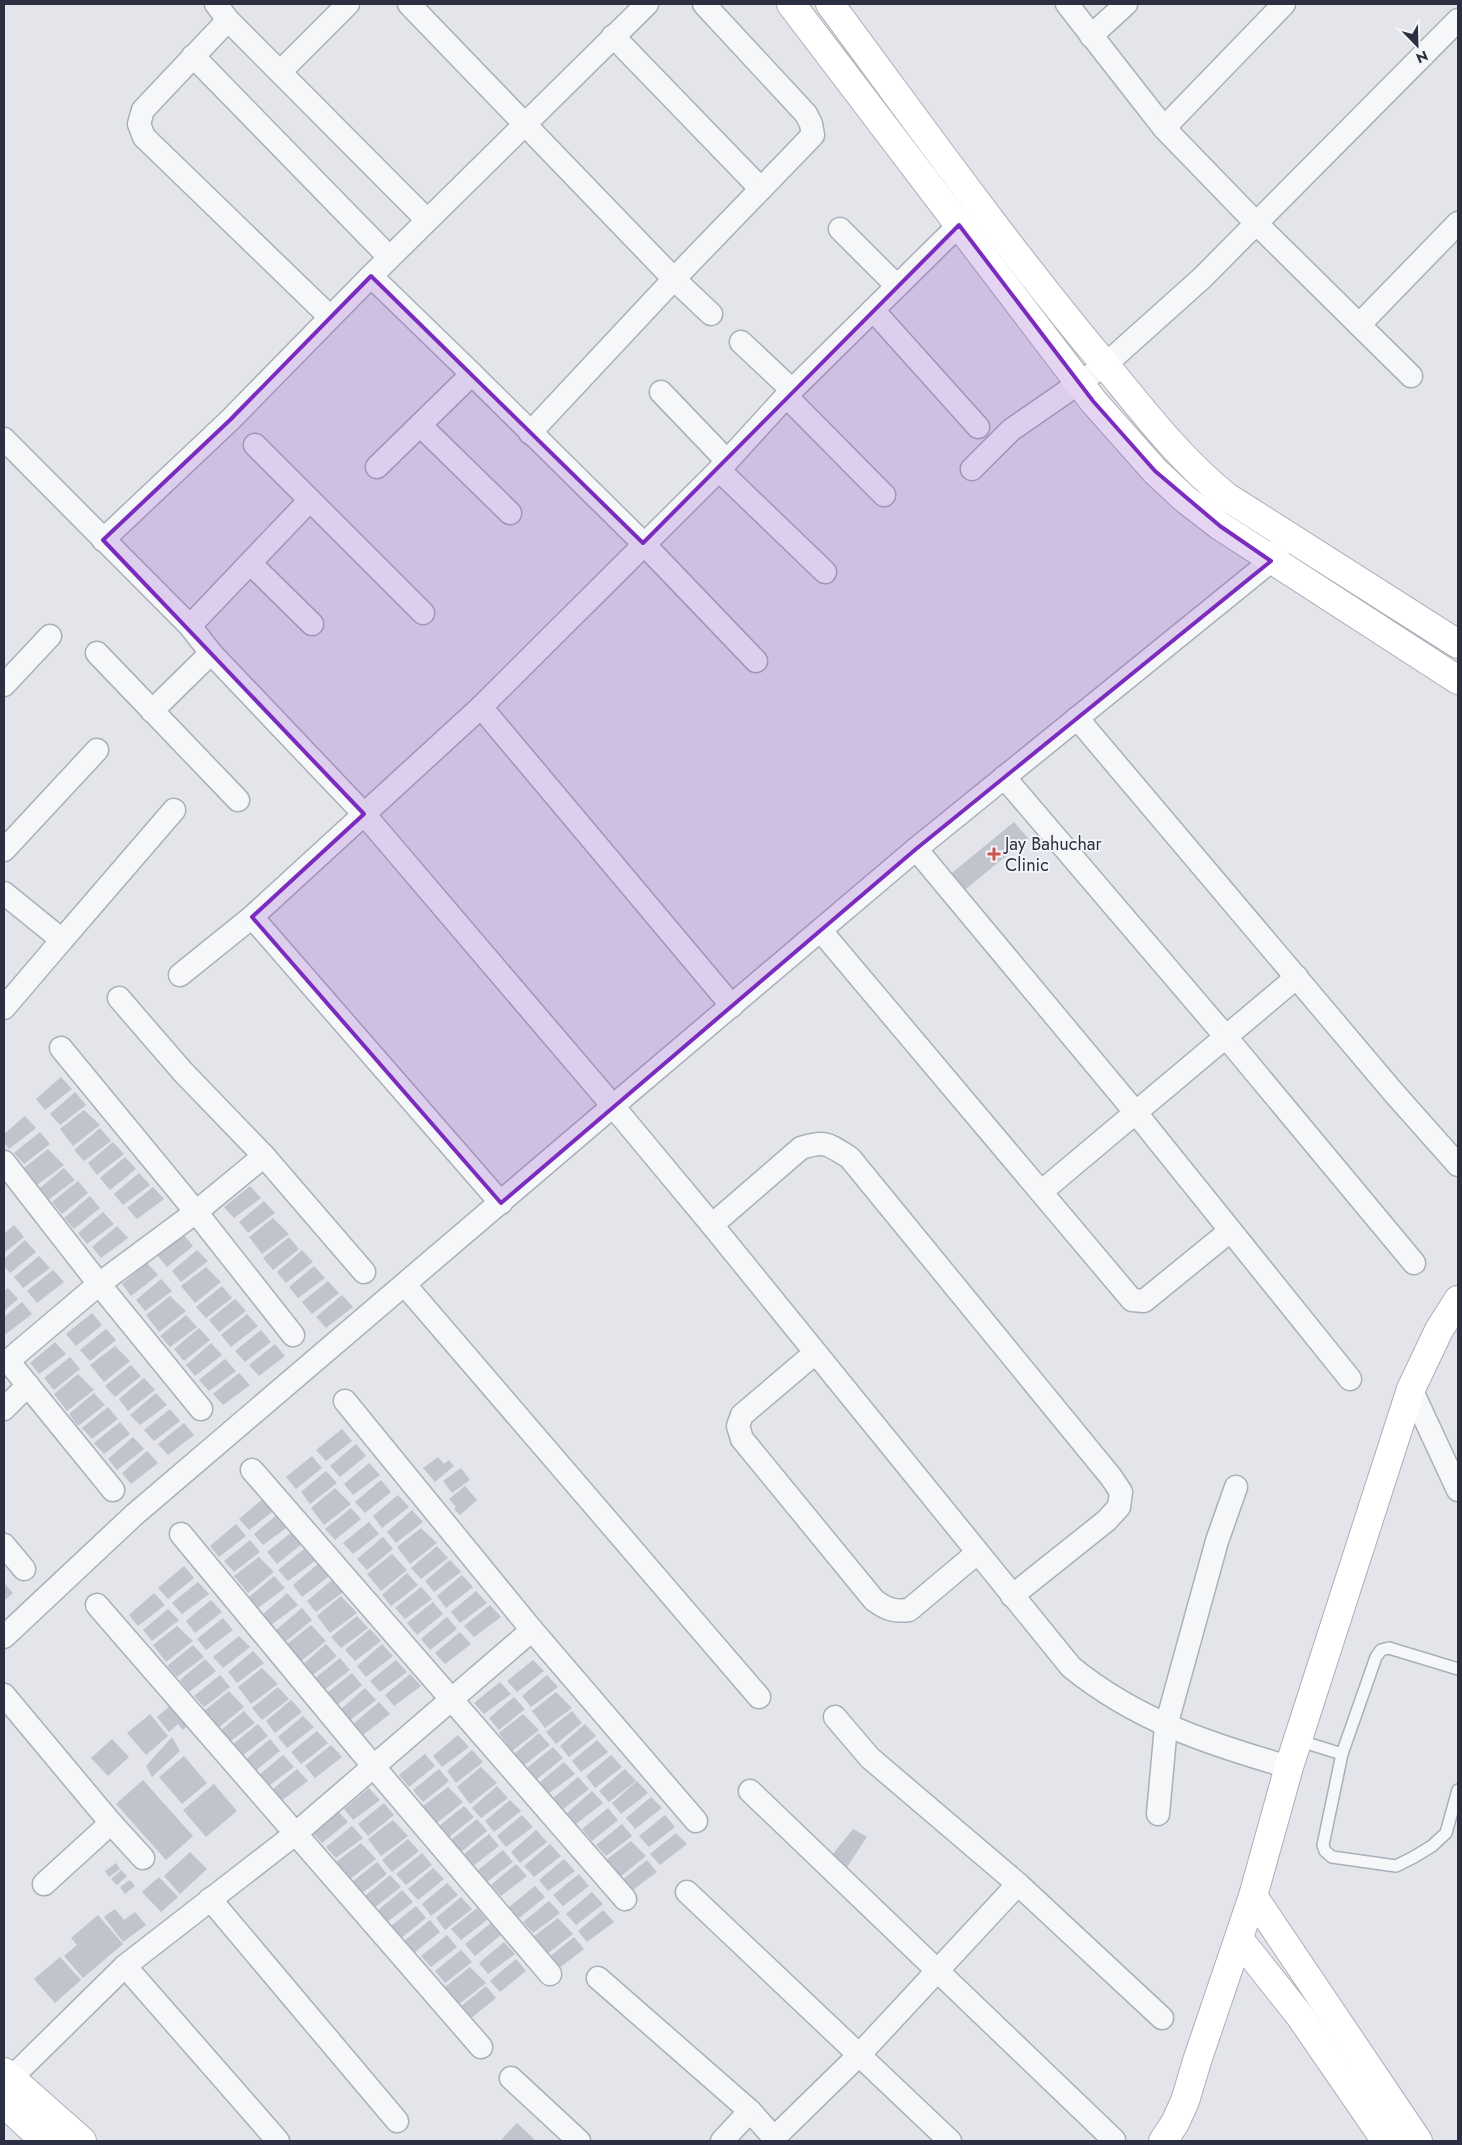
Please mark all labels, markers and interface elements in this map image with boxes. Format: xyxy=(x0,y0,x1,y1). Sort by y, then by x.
north arrow xyxy=(1392,20,1442,70)
text: N xyxy=(1413,46,1431,68)
place label: Jay Bahuchar Clinic xyxy=(1003,831,1103,878)
marker: Jay Bahuchar Clinic xyxy=(987,847,1001,861)

